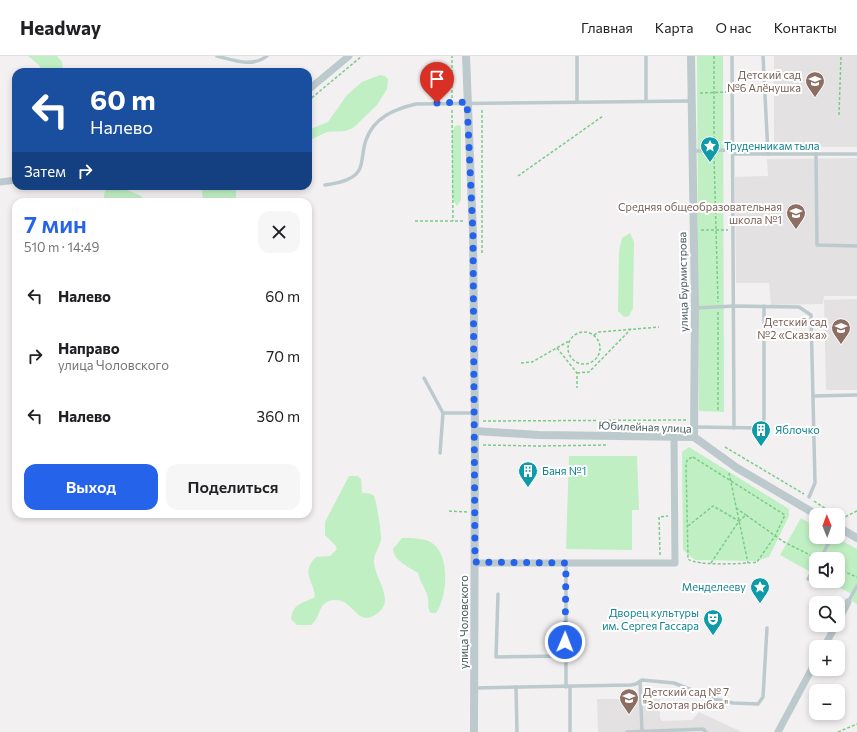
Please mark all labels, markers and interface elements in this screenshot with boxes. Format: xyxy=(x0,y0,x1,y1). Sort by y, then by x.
text: Headway xyxy=(20,16,101,39)
text: Главная xyxy=(581,19,633,36)
text: Карта xyxy=(655,19,693,36)
text: О нас xyxy=(715,19,752,36)
text: Контакты xyxy=(774,19,837,36)
pin xyxy=(420,62,454,103)
icon: arrive xyxy=(426,68,448,90)
place label: Детский сад №6 Алёнушка xyxy=(727,68,802,94)
school or university icon: Детский сад №6 Алёнушка xyxy=(804,70,826,98)
text: 60 m xyxy=(90,82,156,116)
icon: left xyxy=(24,84,76,136)
text: Налево xyxy=(90,116,153,138)
place icon: Труденникам тыла xyxy=(699,135,721,163)
place label: Труденникам тыла xyxy=(724,139,820,152)
icon: right xyxy=(74,160,96,182)
text: Затем xyxy=(24,162,66,180)
place label: Средняя общеобразовательная школа №1 xyxy=(618,200,782,226)
school or university icon: Средняя общеобразовательная школа №1 xyxy=(785,202,807,230)
text: 7 мин xyxy=(24,209,87,238)
button: close xyxy=(258,211,300,253)
street label: улица Бурмистрова xyxy=(675,232,690,332)
text: 510 m · 14:49 xyxy=(24,239,100,255)
icon: left xyxy=(24,285,46,307)
text: Налево xyxy=(58,287,111,305)
text: 60 m xyxy=(265,287,300,305)
place label: Детский сад №2 «Сказка» xyxy=(757,315,828,341)
school or university icon: Детский сад №2 «Сказка» xyxy=(830,317,852,345)
text: Направо xyxy=(58,339,120,357)
icon: right xyxy=(24,345,46,367)
text: 70 m xyxy=(266,347,300,365)
text: улица Чоловского xyxy=(58,357,169,373)
icon: left xyxy=(24,405,46,427)
text: Налево xyxy=(58,407,111,425)
text: 360 m xyxy=(257,407,300,425)
street label: Юбилейная улица xyxy=(598,418,692,435)
building icon: Яблочко xyxy=(750,419,772,447)
place label: Яблочко xyxy=(775,423,820,436)
building icon: Баня №1 xyxy=(517,460,539,488)
button: Выход xyxy=(24,464,158,510)
button: Поделиться xyxy=(166,464,300,510)
place label: Баня №1 xyxy=(542,464,586,477)
north arrow xyxy=(809,508,845,544)
map controls xyxy=(809,508,845,720)
button: sound xyxy=(809,552,845,588)
street label: улица Чоловского xyxy=(457,575,470,669)
place icon: Менделееву xyxy=(749,576,771,604)
place label: Менделееву xyxy=(682,580,746,593)
button: search xyxy=(809,596,845,632)
place label: Дворец культуры им. Сергея Гассара xyxy=(602,606,699,632)
theatre icon: Дворец культуры им. Сергея Гассара xyxy=(702,608,724,636)
position arrow xyxy=(544,621,586,663)
button: + xyxy=(809,640,845,676)
button: − xyxy=(809,684,845,720)
place label: Детский сад № 7 "Золотая рыбка" xyxy=(643,685,729,711)
school or university icon: Детский сад № 7 "Золотая рыбка" xyxy=(618,687,640,715)

